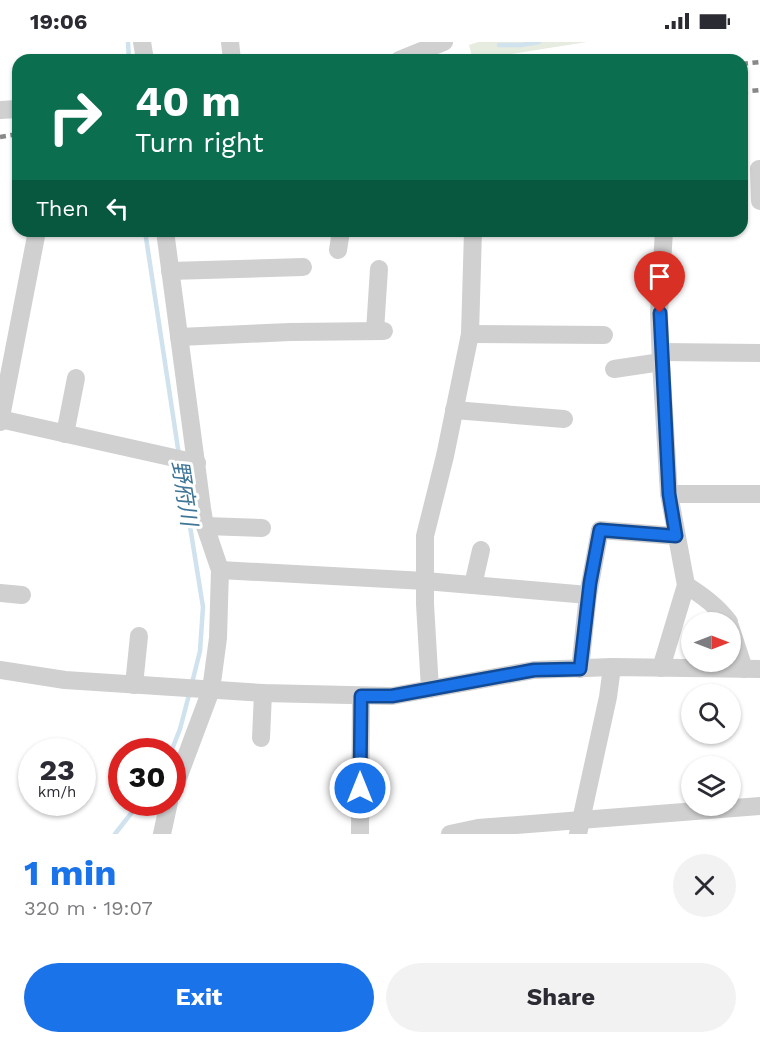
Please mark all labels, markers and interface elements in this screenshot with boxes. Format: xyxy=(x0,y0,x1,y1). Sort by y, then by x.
text: 19:06 xyxy=(30,9,87,34)
text: 40 m xyxy=(135,77,241,126)
icon: right xyxy=(36,78,114,156)
text: Turn right xyxy=(135,127,264,159)
icon: left xyxy=(101,192,134,225)
text: Then xyxy=(36,196,89,221)
pin xyxy=(634,251,685,313)
icon: arrive xyxy=(643,260,676,293)
water label: 野府川 xyxy=(167,459,202,530)
north arrow xyxy=(681,612,741,672)
map controls xyxy=(681,612,741,816)
button: search xyxy=(681,684,741,744)
speed limit sign: 30 xyxy=(108,738,186,816)
text: 23 xyxy=(39,752,75,787)
position arrow xyxy=(328,756,392,820)
button: layers xyxy=(681,756,741,816)
text: km/h xyxy=(38,783,76,801)
text: 1 min xyxy=(24,852,116,894)
button: close xyxy=(673,854,736,917)
text: 320 m · 19:07 xyxy=(24,896,153,920)
button: Exit xyxy=(24,963,374,1032)
button: Share xyxy=(386,963,736,1032)

